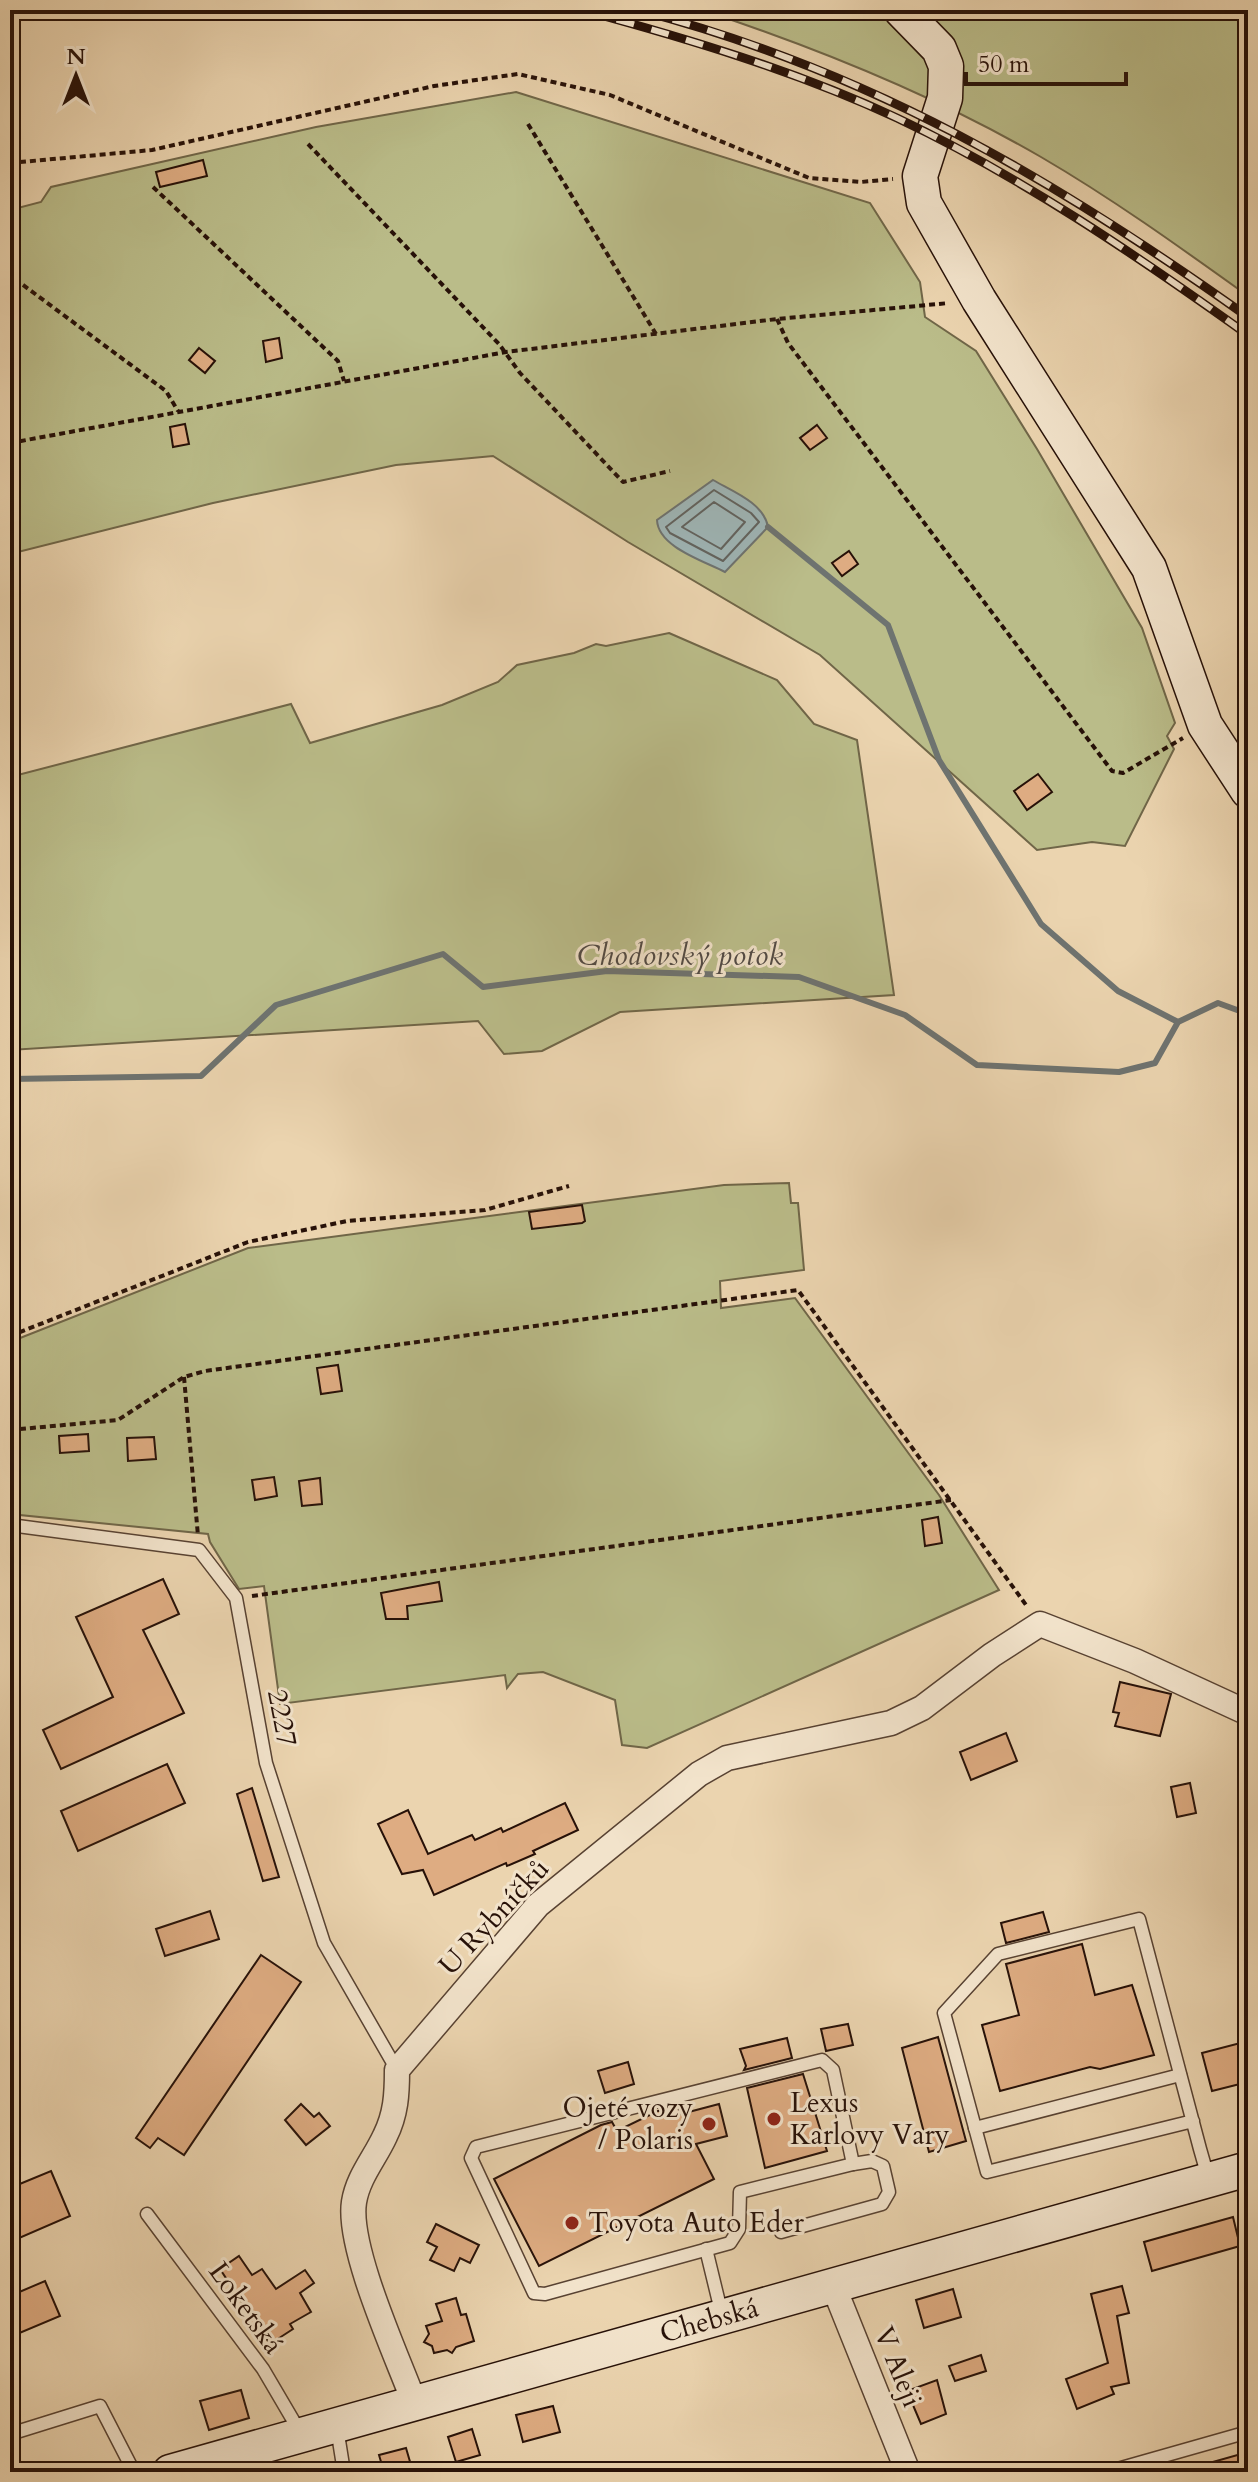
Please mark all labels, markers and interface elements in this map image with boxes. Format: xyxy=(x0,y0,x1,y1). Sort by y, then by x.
north arrow xyxy=(36,36,116,116)
scale bar xyxy=(966,36,1126,86)
text: N xyxy=(66,42,86,72)
text: 50 m xyxy=(978,48,1030,81)
water label: Chodovský potok xyxy=(577,935,783,976)
street label: 2227 xyxy=(258,1686,306,1750)
street label: U Rybníčků xyxy=(430,1850,558,1984)
place label: Lexus Karlovy Vary xyxy=(790,2084,950,2154)
place label: Ojeté vozy / Polaris xyxy=(563,2089,693,2159)
marker: Lexus Karlovy Vary xyxy=(765,2110,783,2128)
marker: Ojeté vozy / Polaris xyxy=(700,2115,718,2133)
place label: Toyota Auto Eder xyxy=(588,2204,805,2242)
marker: Toyota Auto Eder xyxy=(563,2214,581,2232)
street label: Loketská xyxy=(200,2254,292,2362)
street label: Chebská xyxy=(655,2289,763,2352)
street label: V Aleji xyxy=(865,2321,931,2413)

